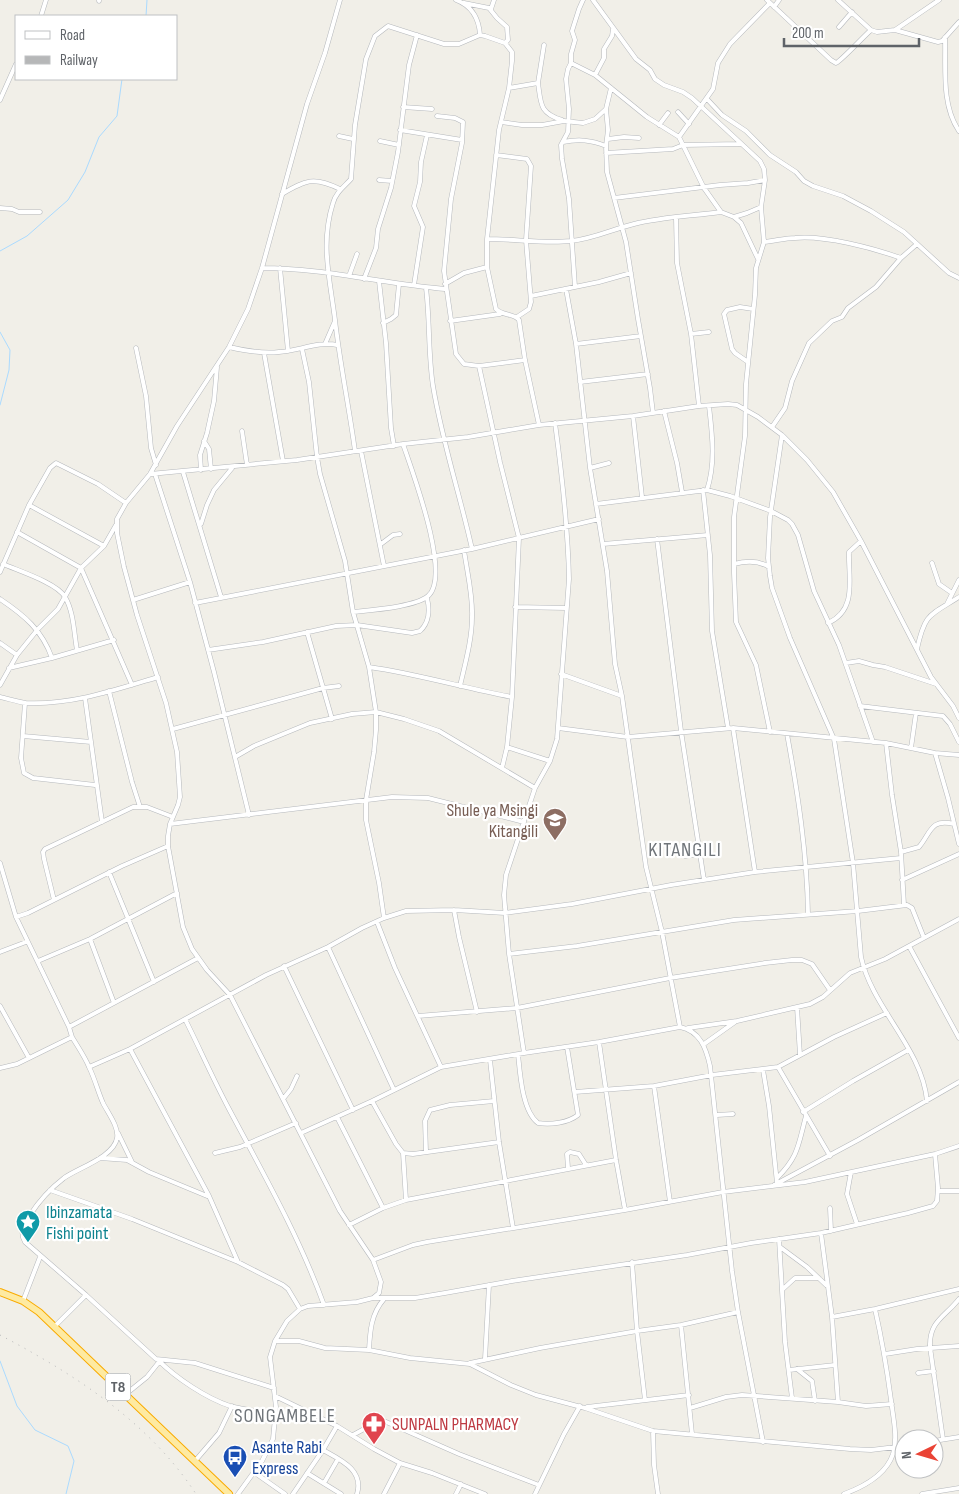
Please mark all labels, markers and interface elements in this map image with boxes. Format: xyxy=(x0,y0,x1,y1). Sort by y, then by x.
legend xyxy=(15,15,178,80)
scale bar xyxy=(784,15,919,47)
text: 200 m xyxy=(792,24,824,43)
text: Road xyxy=(60,26,85,45)
text: Railway xyxy=(60,51,98,70)
place label: Shule ya Msingi Kitangili xyxy=(446,800,538,842)
school or university icon: Shule ya Msingi Kitangili xyxy=(542,807,568,841)
district label: KITANGILI xyxy=(648,838,722,862)
place label: Ibinzamata Fishi point xyxy=(46,1202,112,1244)
place icon: Ibinzamata Fishi point xyxy=(15,1209,41,1243)
road number: T8 xyxy=(106,1374,130,1400)
district label: SONGAMBELE xyxy=(234,1404,336,1428)
pharmacy icon: SUNPALN PHARMACY xyxy=(361,1411,387,1445)
place label: SUNPALN PHARMACY xyxy=(392,1414,519,1435)
north arrow xyxy=(894,1429,944,1479)
place label: Asante Rabi Express xyxy=(251,1437,322,1479)
bus stop icon: Asante Rabi Express xyxy=(222,1444,248,1478)
text: N xyxy=(898,1451,915,1460)

